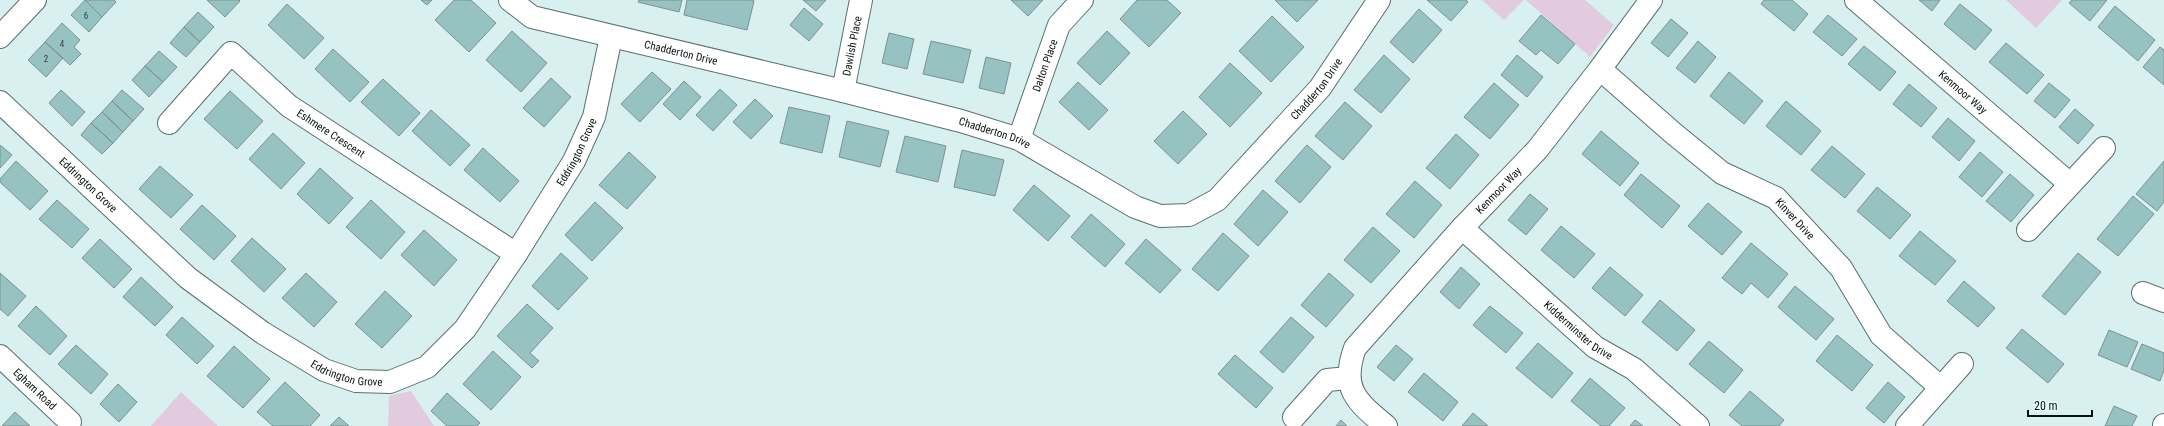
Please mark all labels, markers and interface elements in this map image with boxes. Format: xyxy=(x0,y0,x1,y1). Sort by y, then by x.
house number: 6 xyxy=(84,11,88,21)
street label: Dawlish Place xyxy=(840,15,864,77)
street label: Chadderton Drive xyxy=(643,37,719,67)
street label: Dalton Place xyxy=(1030,37,1060,93)
house number: 4 xyxy=(60,39,65,49)
house number: 2 xyxy=(44,54,49,64)
street label: Chadderton Drive xyxy=(1288,56,1345,122)
street label: Kenmoor Way xyxy=(1936,68,1990,117)
street label: Eshmere Crescent xyxy=(294,106,367,160)
street label: Chadderton Drive xyxy=(957,114,1033,151)
street label: Eddrington Grove xyxy=(554,116,599,188)
street label: Eddrington Grove xyxy=(57,154,120,215)
street label: Kenmoor Way xyxy=(1473,164,1524,216)
street label: Kinver Drive xyxy=(1773,195,1817,242)
street label: Kidderminster Drive xyxy=(1541,298,1615,362)
street label: Eddrington Grove xyxy=(309,357,383,388)
street label: Egham Road xyxy=(11,366,59,412)
scale bar xyxy=(2028,392,2092,418)
text: 20 m xyxy=(2034,399,2058,413)

